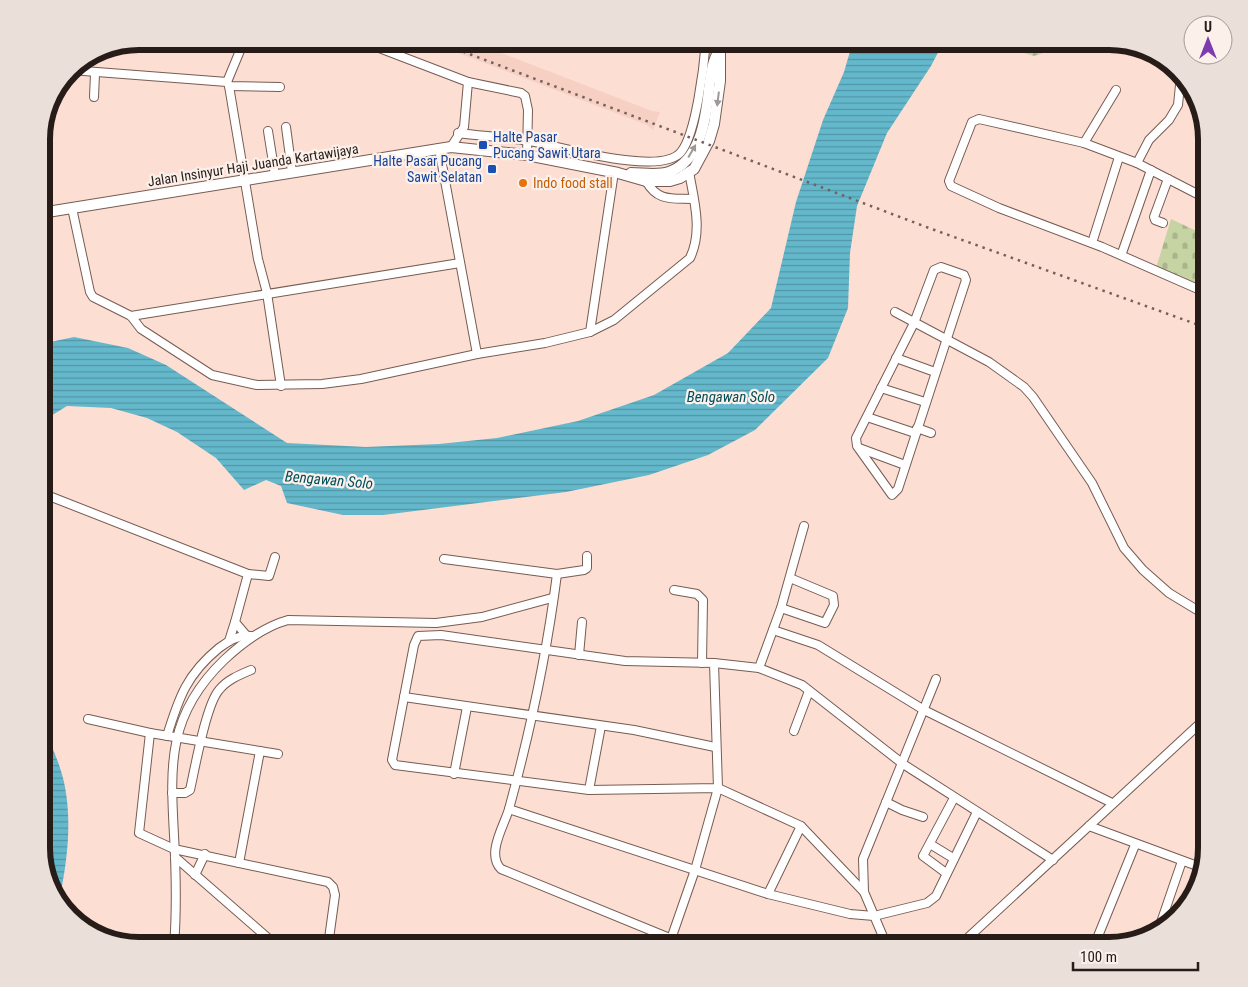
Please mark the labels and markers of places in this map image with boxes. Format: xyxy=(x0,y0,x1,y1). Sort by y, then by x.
place label: Halte Pasar Pucang Sawit Utara xyxy=(493,129,601,161)
marker: Halte Pasar Pucang Sawit Utara xyxy=(477,139,489,151)
place label: Halte Pasar Pucang Sawit Selatan xyxy=(373,153,482,185)
marker: Halte Pasar Pucang Sawit Selatan xyxy=(486,163,498,175)
place label: Indo food stall xyxy=(533,175,613,191)
marker: Indo food stall xyxy=(517,177,529,189)

